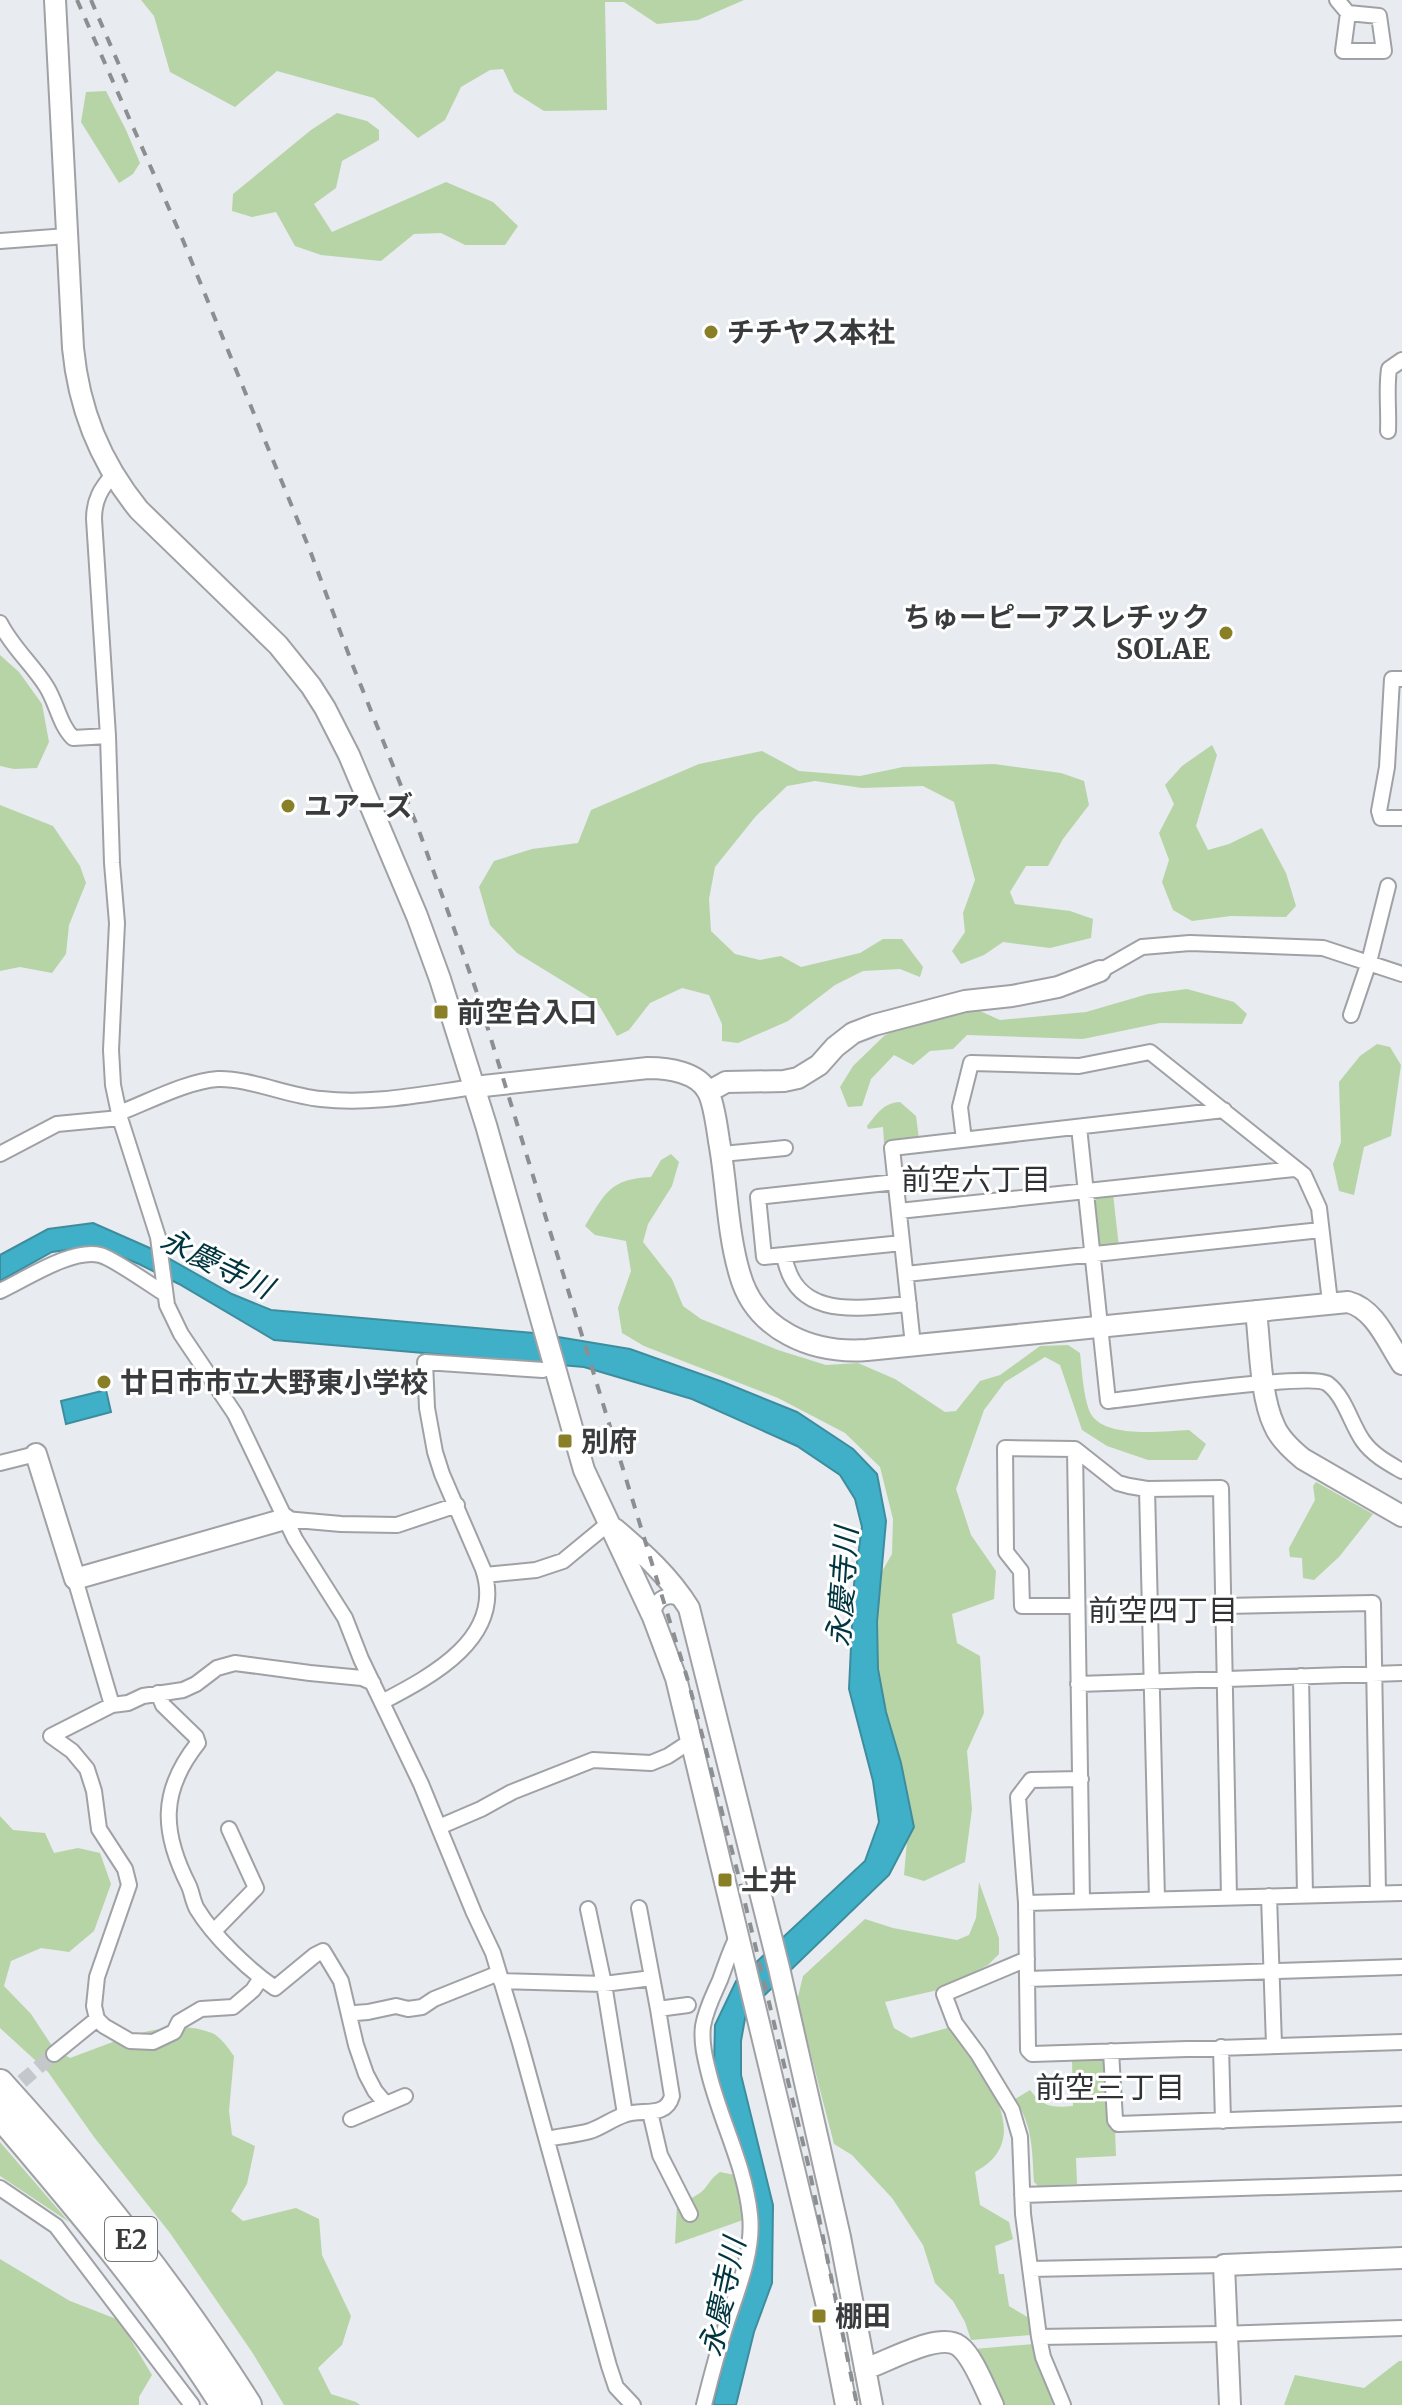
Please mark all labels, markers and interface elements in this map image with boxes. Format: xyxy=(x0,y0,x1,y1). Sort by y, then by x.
place label: チチヤス本社 xyxy=(727,314,895,350)
marker: チチヤス本社 xyxy=(702,323,720,341)
place label: ちゅーピーアスレチック SOLAE xyxy=(903,599,1210,667)
marker: ちゅーピーアスレチック SOLAE xyxy=(1217,624,1235,642)
place label: ユアーズ xyxy=(304,788,413,824)
marker: ユアーズ xyxy=(279,797,297,815)
place label: 前空台入口 xyxy=(457,994,597,1030)
marker: 前空台入口 xyxy=(432,1003,450,1021)
district label: 前空六丁目 xyxy=(901,1160,1051,1198)
water label: 永慶寺川 xyxy=(155,1220,282,1308)
place label: 廿日市市立大野東小学校 xyxy=(120,1364,428,1400)
marker: 廿日市市立大野東小学校 xyxy=(95,1373,113,1391)
place label: 別府 xyxy=(581,1423,637,1459)
marker: 別府 xyxy=(556,1432,574,1450)
water label: 永慶寺川 xyxy=(819,1523,865,1648)
district label: 前空四丁目 xyxy=(1088,1591,1238,1629)
place label: 土井 xyxy=(741,1862,797,1898)
marker: 土井 xyxy=(716,1871,734,1889)
district label: 前空三丁目 xyxy=(1035,2068,1185,2106)
road number: E2 xyxy=(105,2217,157,2261)
water label: 永慶寺川 xyxy=(691,2231,754,2360)
place label: 棚田 xyxy=(835,2298,891,2334)
marker: 棚田 xyxy=(810,2307,828,2325)

